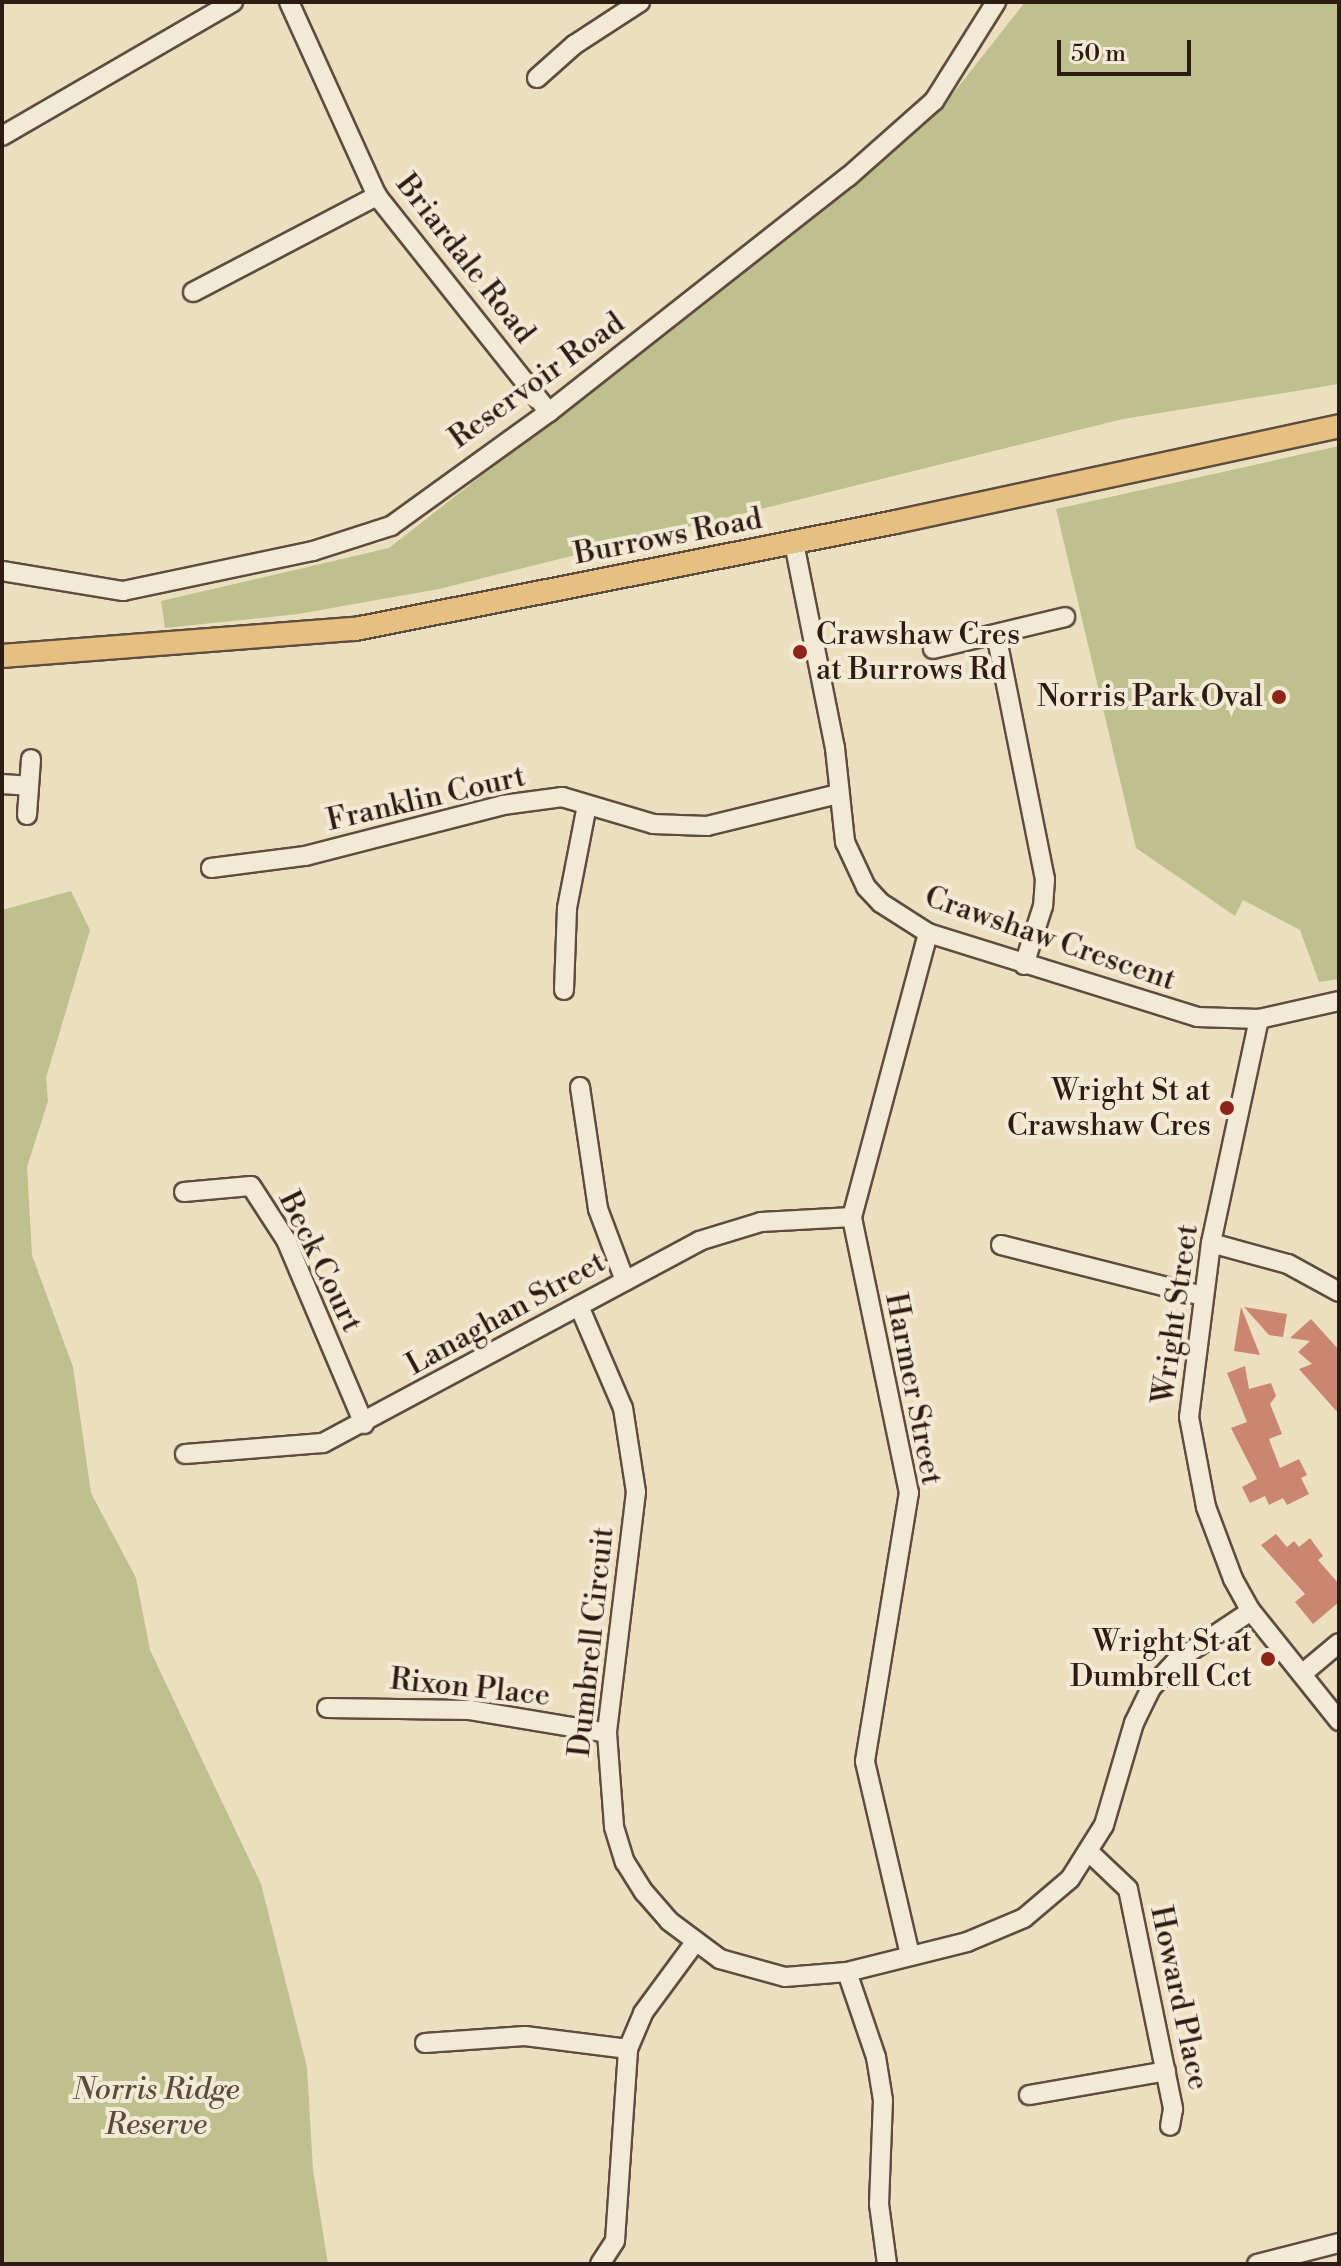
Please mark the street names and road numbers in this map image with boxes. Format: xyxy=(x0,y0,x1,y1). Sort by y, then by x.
street label: Briardale Road xyxy=(388,167,542,351)
street label: Reservoir Road xyxy=(442,305,632,457)
street label: Burrows Road xyxy=(571,501,765,573)
street label: Franklin Court xyxy=(323,759,529,839)
street label: Crawshaw Crescent xyxy=(920,879,1180,999)
street label: Beck Court xyxy=(270,1186,370,1338)
street label: Wright Street xyxy=(1146,1222,1206,1406)
street label: Lanaghan Street xyxy=(400,1244,612,1384)
street label: Harmer Street xyxy=(877,1290,949,1488)
street label: Dumbrell Circuit xyxy=(562,1525,622,1759)
street label: Rixon Place xyxy=(388,1662,552,1714)
street label: Howard Place xyxy=(1142,1903,1216,2093)

